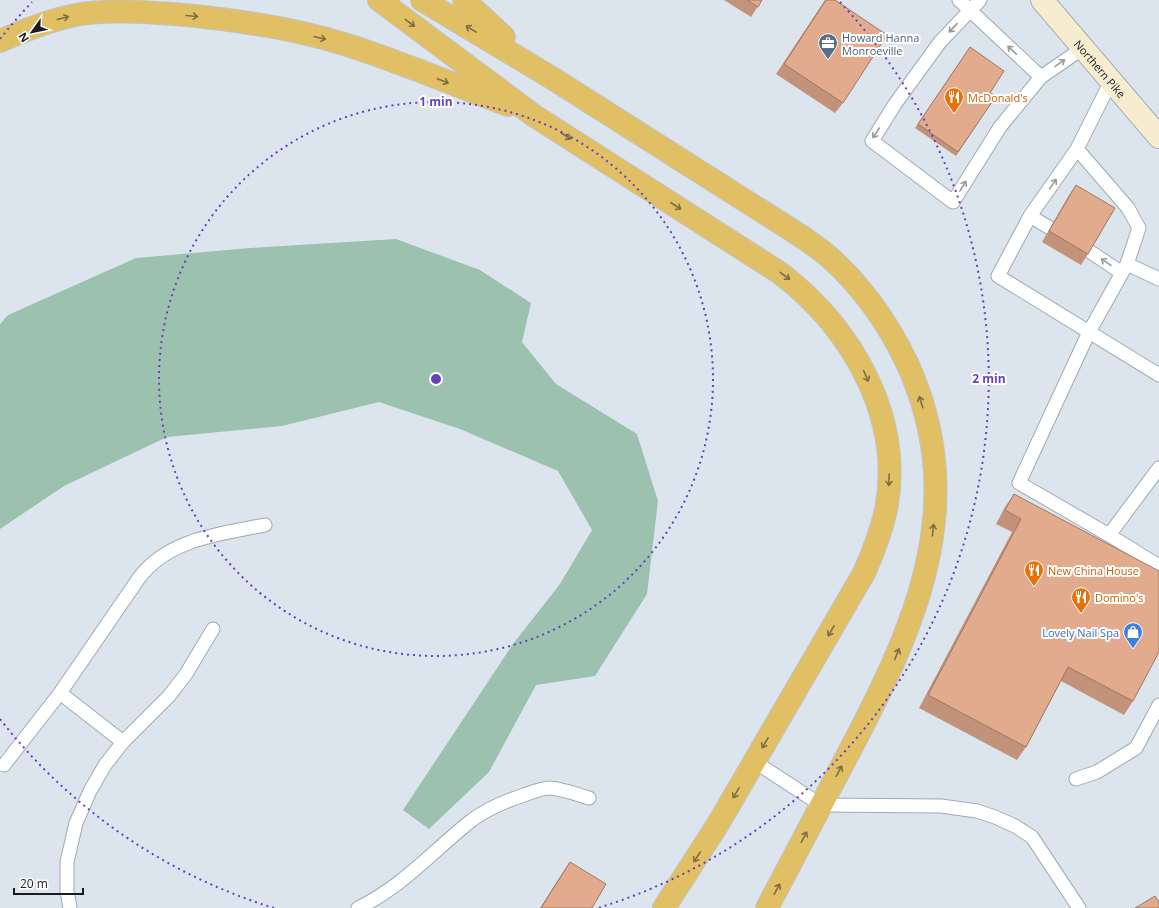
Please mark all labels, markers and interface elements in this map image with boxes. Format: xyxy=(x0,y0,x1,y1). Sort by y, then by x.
north arrow xyxy=(12,12,52,52)
one-way arrow xyxy=(185,12,198,19)
one-way arrow xyxy=(56,14,69,21)
one-way arrow xyxy=(404,19,415,27)
one-way arrow xyxy=(948,23,958,33)
one-way arrow xyxy=(466,25,477,33)
text: N xyxy=(14,30,32,46)
place label: Howard Hanna Monroeville xyxy=(842,30,919,58)
office icon: Howard Hanna Monroeville xyxy=(817,32,839,60)
one-way arrow xyxy=(313,35,326,42)
street label: Northern Pike xyxy=(1071,36,1129,101)
one-way arrow xyxy=(1007,46,1018,55)
one-way arrow xyxy=(1055,59,1066,67)
one-way arrow xyxy=(436,77,448,85)
restaurant icon: McDonald's xyxy=(943,86,965,114)
place label: McDonald's xyxy=(968,90,1028,105)
text: 1 min xyxy=(419,93,453,110)
one-way arrow xyxy=(872,127,880,139)
one-way arrow xyxy=(560,132,571,140)
one-way arrow xyxy=(1049,178,1057,189)
one-way arrow xyxy=(960,180,968,192)
one-way arrow xyxy=(670,202,681,210)
one-way arrow xyxy=(1100,258,1111,266)
one-way arrow xyxy=(780,272,791,281)
one-way arrow xyxy=(863,370,870,382)
text: 2 min xyxy=(972,370,1006,387)
centre of rings xyxy=(429,372,443,386)
one-way arrow xyxy=(917,396,925,408)
one-way arrow xyxy=(885,473,893,486)
one-way arrow xyxy=(929,524,937,537)
restaurant icon: New China House xyxy=(1023,559,1045,587)
place label: New China House xyxy=(1048,563,1139,578)
restaurant icon: Domino's xyxy=(1070,586,1092,614)
place label: Domino's xyxy=(1095,590,1144,605)
shop icon: Lovely Nail Spa xyxy=(1122,621,1144,649)
one-way arrow xyxy=(826,625,834,637)
place label: Lovely Nail Spa xyxy=(1042,625,1119,640)
one-way arrow xyxy=(894,649,902,661)
one-way arrow xyxy=(761,737,769,749)
one-way arrow xyxy=(836,765,844,777)
one-way arrow xyxy=(732,787,740,799)
one-way arrow xyxy=(801,831,809,843)
one-way arrow xyxy=(693,851,701,862)
scale bar xyxy=(14,870,83,896)
text: 20 m xyxy=(20,875,48,892)
one-way arrow xyxy=(774,883,782,895)

